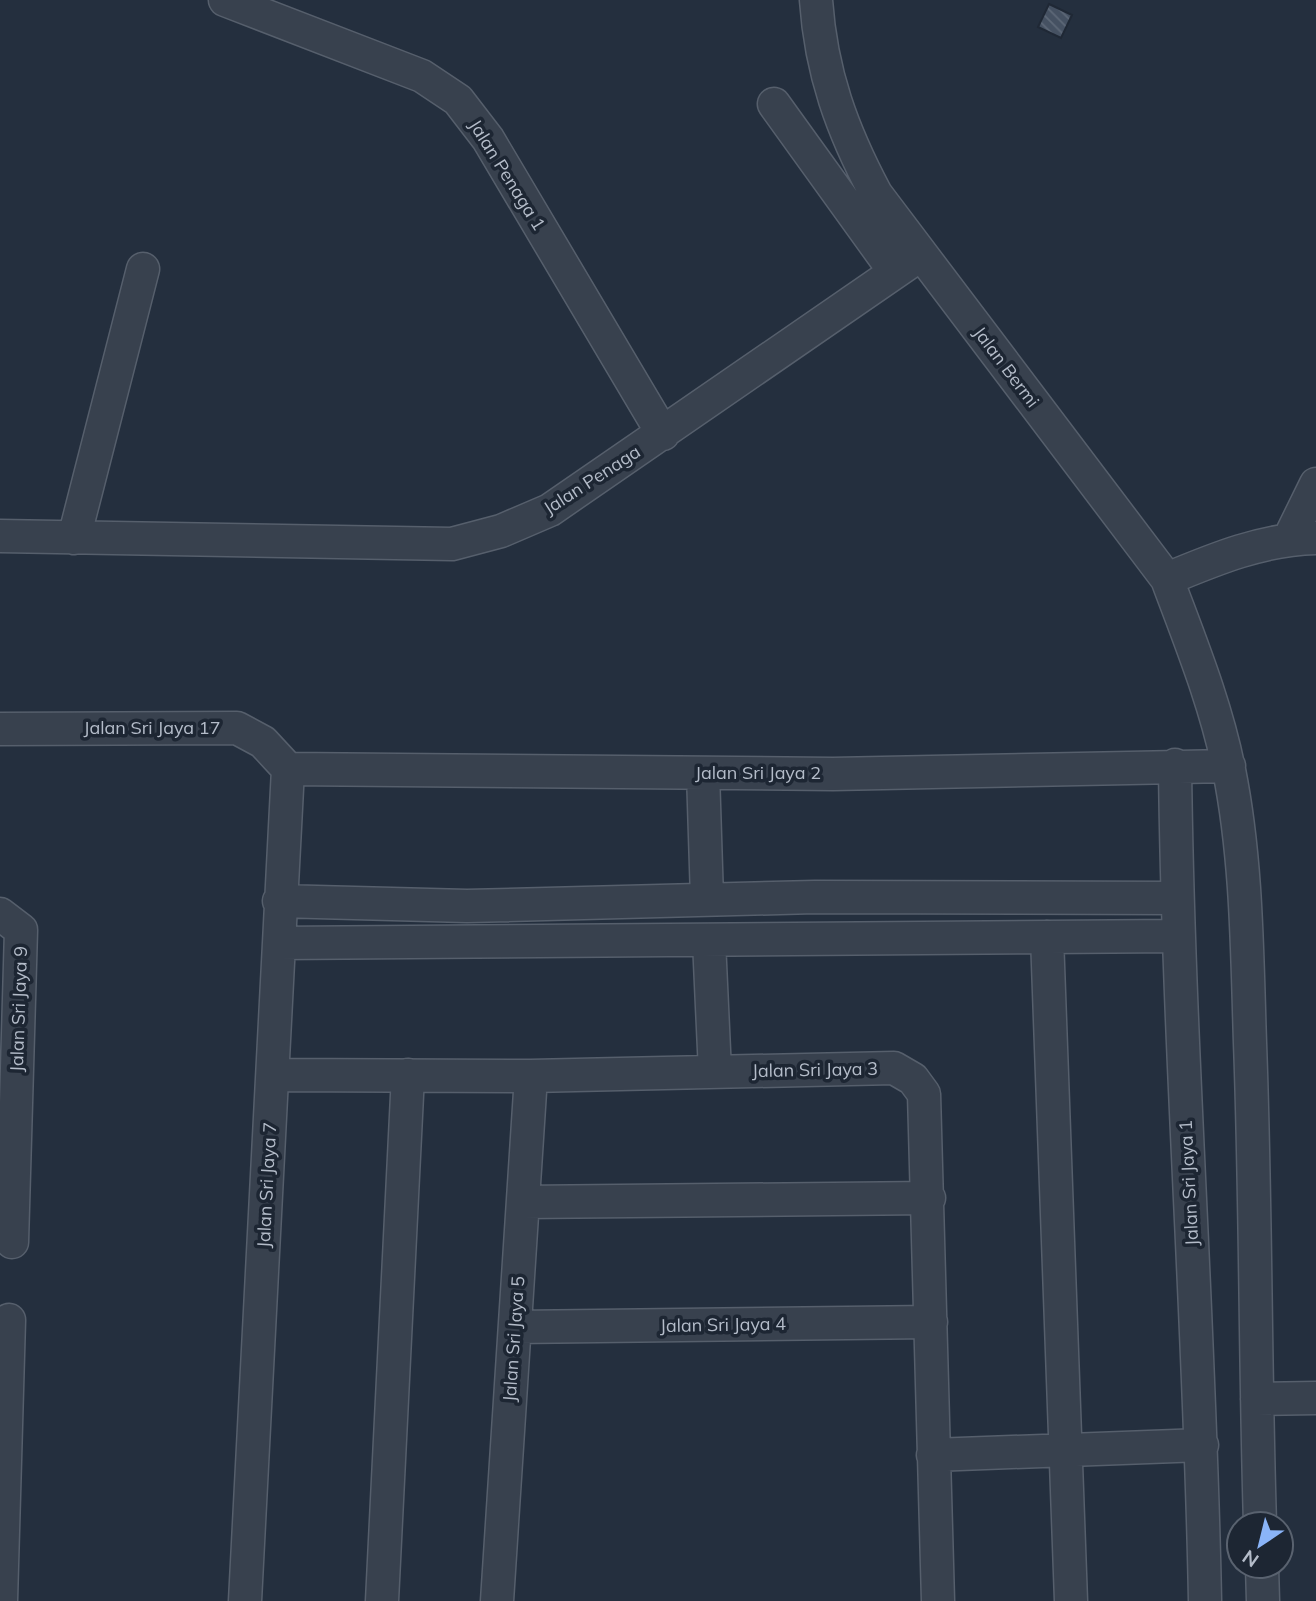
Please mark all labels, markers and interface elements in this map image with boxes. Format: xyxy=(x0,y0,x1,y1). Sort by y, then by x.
street label: Jalan Penaga 1 xyxy=(464,115,551,235)
street label: Jalan Bermi xyxy=(968,322,1044,412)
street label: Jalan Penaga xyxy=(539,440,645,519)
street label: Jalan Sri Jaya 17 xyxy=(84,716,220,739)
street label: Jalan Sri Jaya 2 xyxy=(695,761,821,784)
street label: Jalan Sri Jaya 9 xyxy=(5,946,32,1072)
street label: Jalan Sri Jaya 3 xyxy=(752,1057,878,1082)
street label: Jalan Sri Jaya 1 xyxy=(1174,1119,1203,1247)
street label: Jalan Sri Jaya 7 xyxy=(252,1121,281,1249)
street label: Jalan Sri Jaya 5 xyxy=(498,1275,529,1403)
street label: Jalan Sri Jaya 4 xyxy=(660,1312,786,1337)
north arrow xyxy=(1225,1510,1295,1580)
text: N xyxy=(1237,1545,1263,1573)

